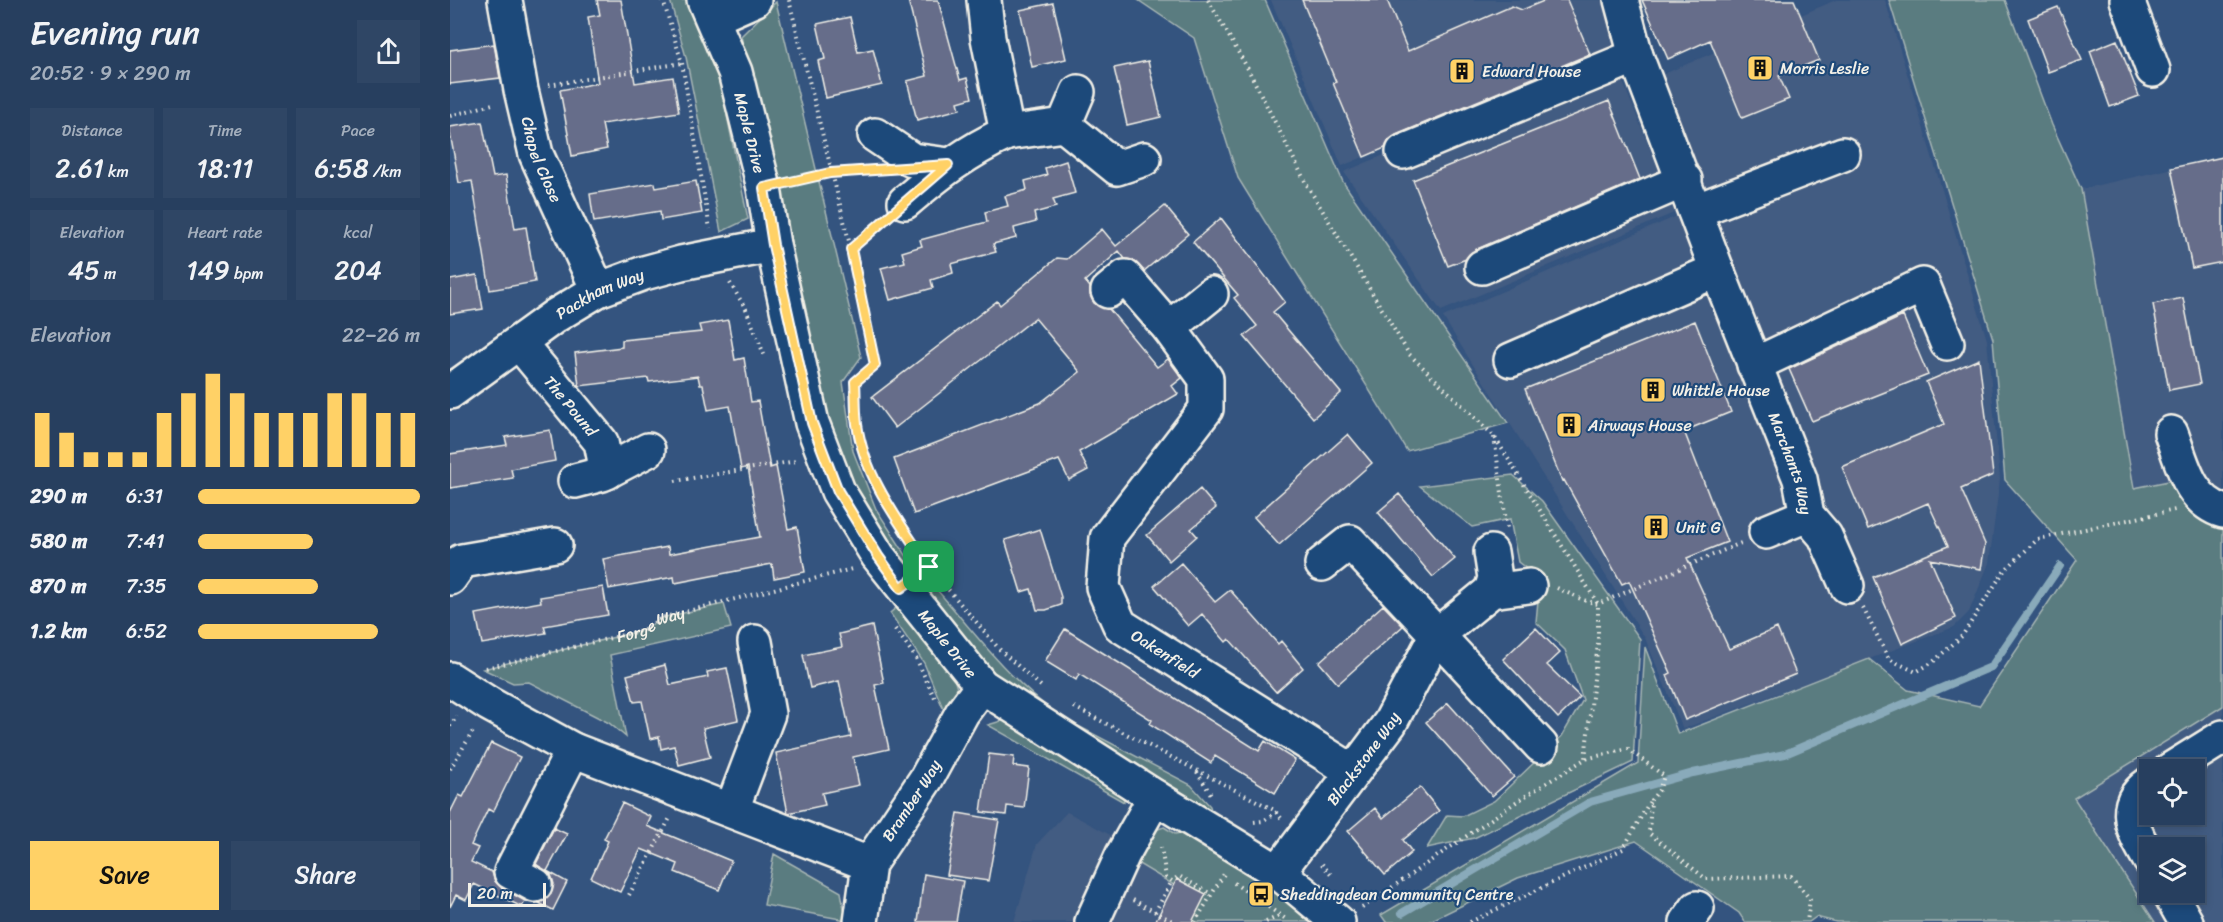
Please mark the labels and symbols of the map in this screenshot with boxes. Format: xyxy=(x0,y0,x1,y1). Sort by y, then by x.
building icon: Morris Leslie xyxy=(1745,53,1775,83)
place label: Morris Leslie xyxy=(1780,54,1869,83)
building icon: Edward House xyxy=(1447,56,1477,86)
place label: Edward House xyxy=(1482,57,1581,86)
street label: Maple Drive xyxy=(726,89,774,176)
street label: Chapel Close xyxy=(513,114,571,207)
street label: Packham Way xyxy=(550,260,649,327)
street label: The Pound xyxy=(537,368,606,444)
building icon: Whittle House xyxy=(1638,375,1668,405)
place label: Whittle House xyxy=(1672,376,1770,405)
street label: Marchants Way xyxy=(1760,407,1821,518)
building icon: Airways House xyxy=(1554,410,1584,440)
place label: Airways House xyxy=(1587,411,1692,440)
building icon: Unit G xyxy=(1641,512,1671,542)
place label: Unit G xyxy=(1676,513,1721,542)
pin xyxy=(903,541,954,592)
street label: Forge Way xyxy=(614,598,689,651)
street label: Maple Drive xyxy=(911,602,985,685)
street label: Oakenfield xyxy=(1125,621,1207,687)
street label: Blackstone Way xyxy=(1318,706,1408,812)
street label: Bramber Way xyxy=(874,753,949,847)
bus stop icon: Sheddingdean Community Centre xyxy=(1246,879,1276,909)
scale bar xyxy=(468,880,546,908)
place label: Sheddingdean Community Centre xyxy=(1280,880,1514,909)

